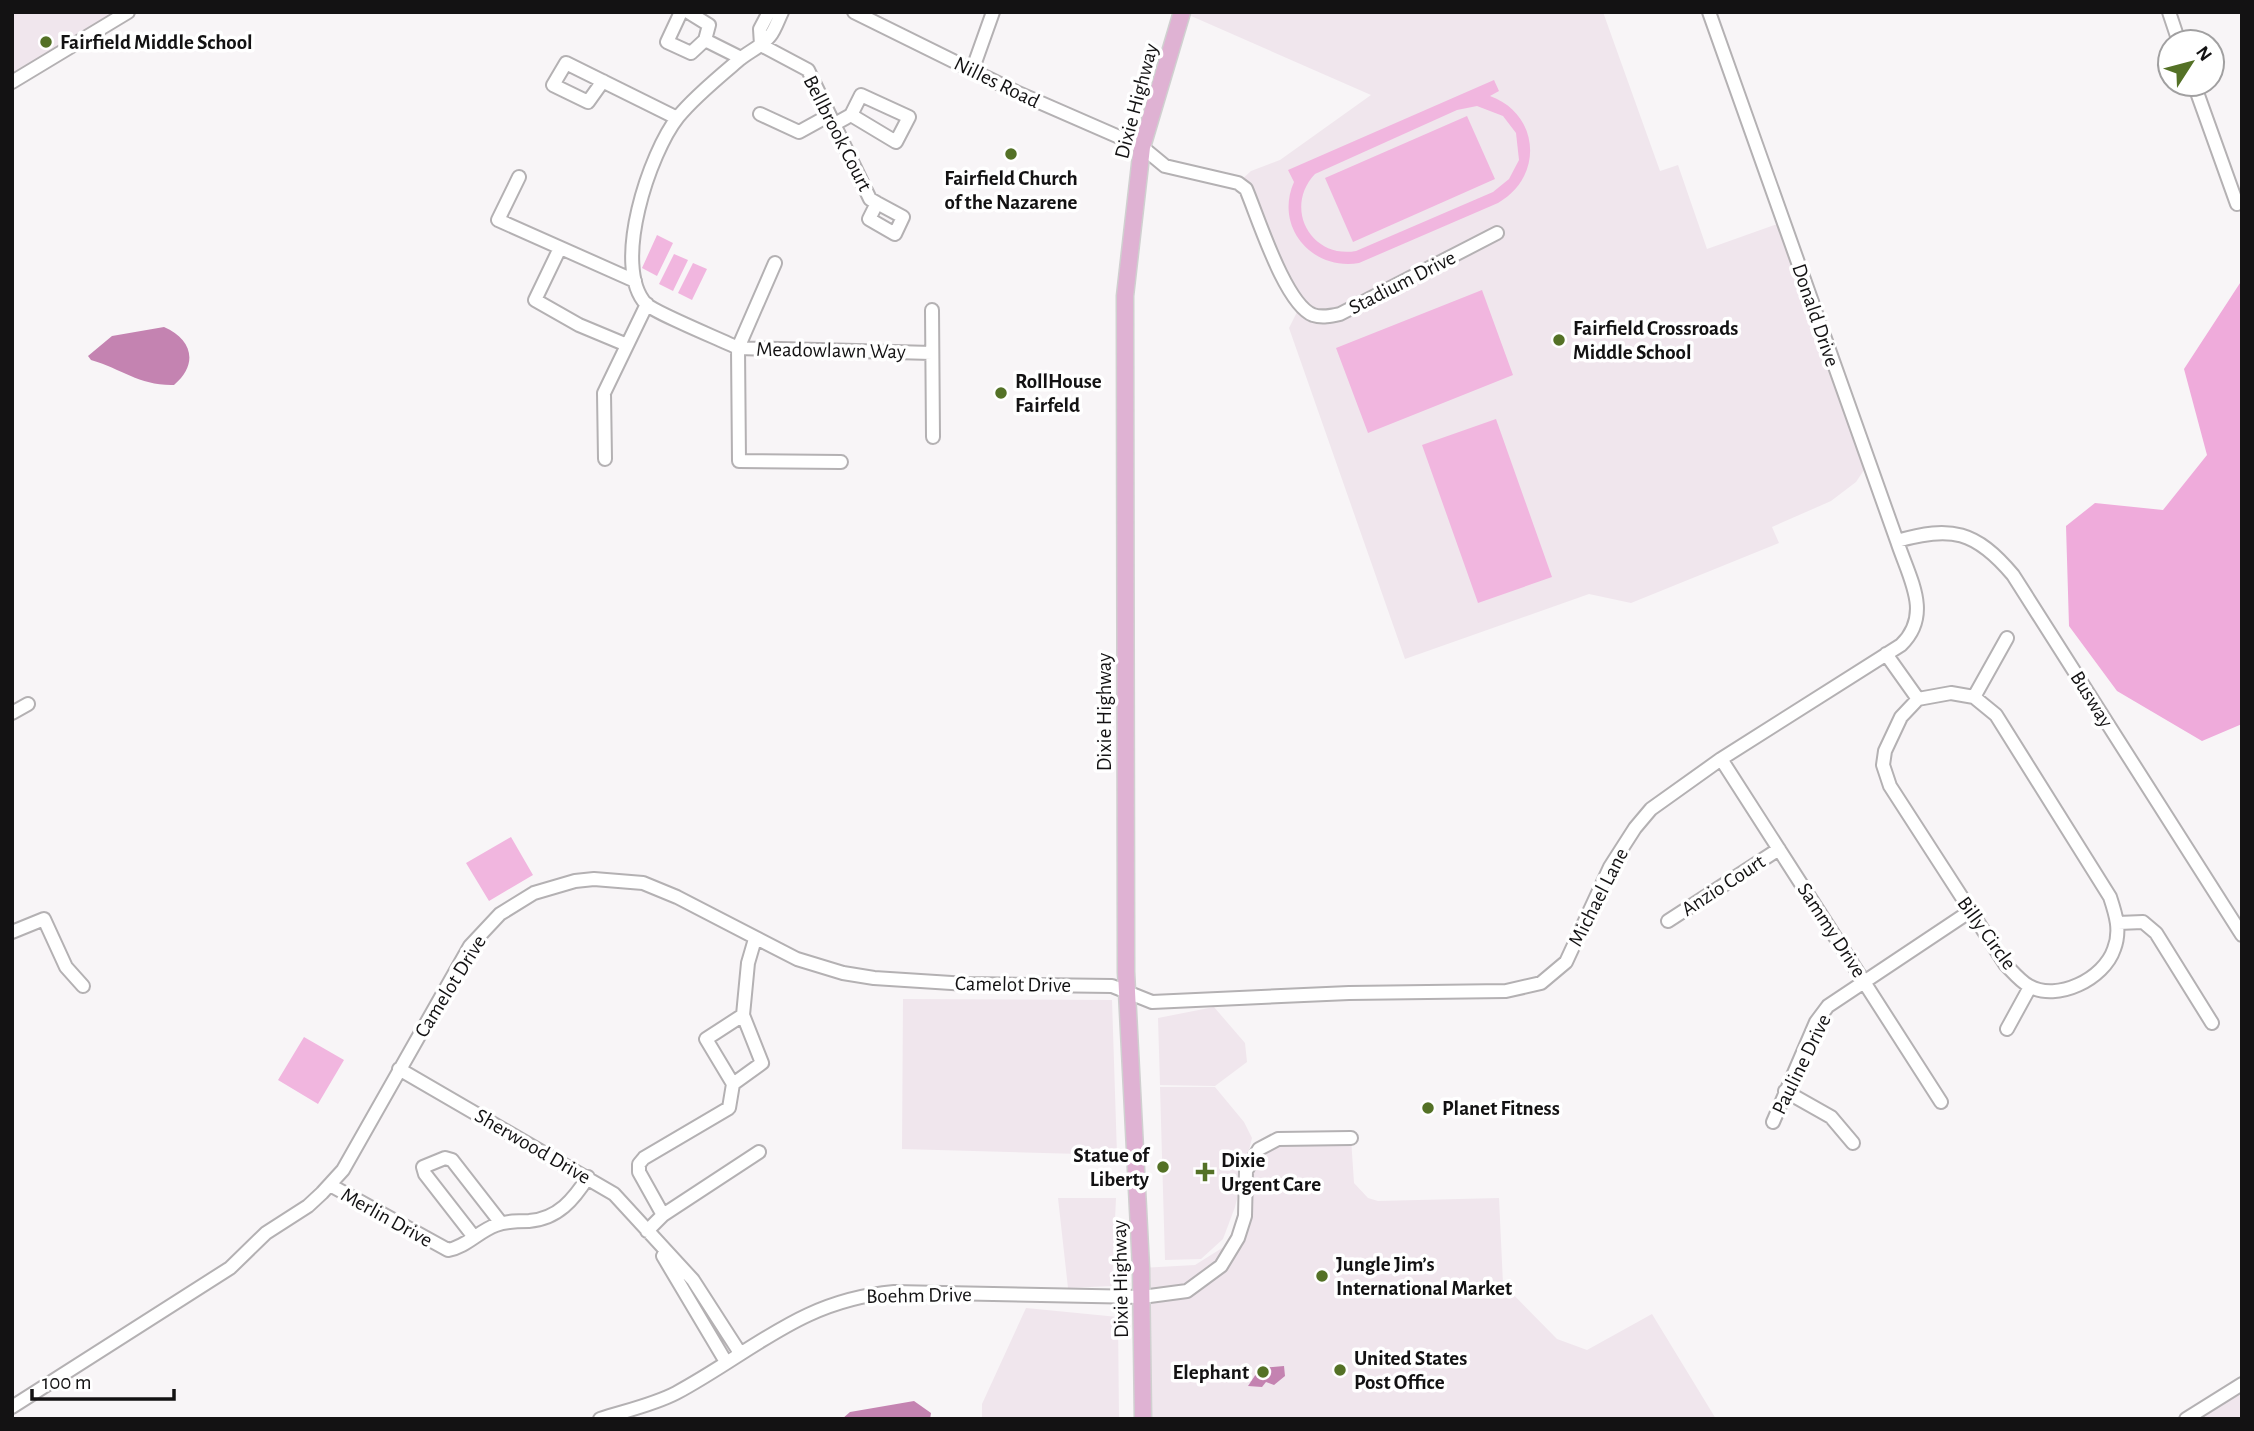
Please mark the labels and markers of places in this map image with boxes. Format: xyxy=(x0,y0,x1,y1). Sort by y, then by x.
place label: Fairfield Middle School xyxy=(60,32,253,53)
marker: Fairfield Middle School xyxy=(38,34,54,50)
marker: Fairfield Church of the Nazarene xyxy=(1003,146,1019,162)
place label: Fairfield Church of the Nazarene xyxy=(944,168,1078,213)
place label: Fairfield Crossroads Middle School xyxy=(1573,318,1738,363)
marker: Fairfield Crossroads Middle School xyxy=(1551,332,1567,348)
place label: RollHouse Fairfeld xyxy=(1015,371,1102,416)
marker: RollHouse Fairfeld xyxy=(993,385,1009,401)
place label: Planet Fitness xyxy=(1442,1098,1560,1119)
marker: Planet Fitness xyxy=(1420,1100,1436,1116)
place label: Statue of Liberty xyxy=(1073,1145,1151,1190)
place label: Dixie Urgent Care xyxy=(1221,1150,1321,1195)
marker: Statue of Liberty xyxy=(1155,1159,1171,1175)
marker: Dixie Urgent Care xyxy=(1195,1162,1215,1182)
place label: Jungle Jim’s International Market xyxy=(1336,1254,1512,1299)
marker: Jungle Jim’s International Market xyxy=(1314,1268,1330,1284)
place label: United States Post Office xyxy=(1354,1348,1467,1393)
place label: Elephant xyxy=(1172,1362,1249,1383)
marker: United States Post Office xyxy=(1332,1362,1348,1378)
marker: Elephant xyxy=(1255,1364,1271,1380)

